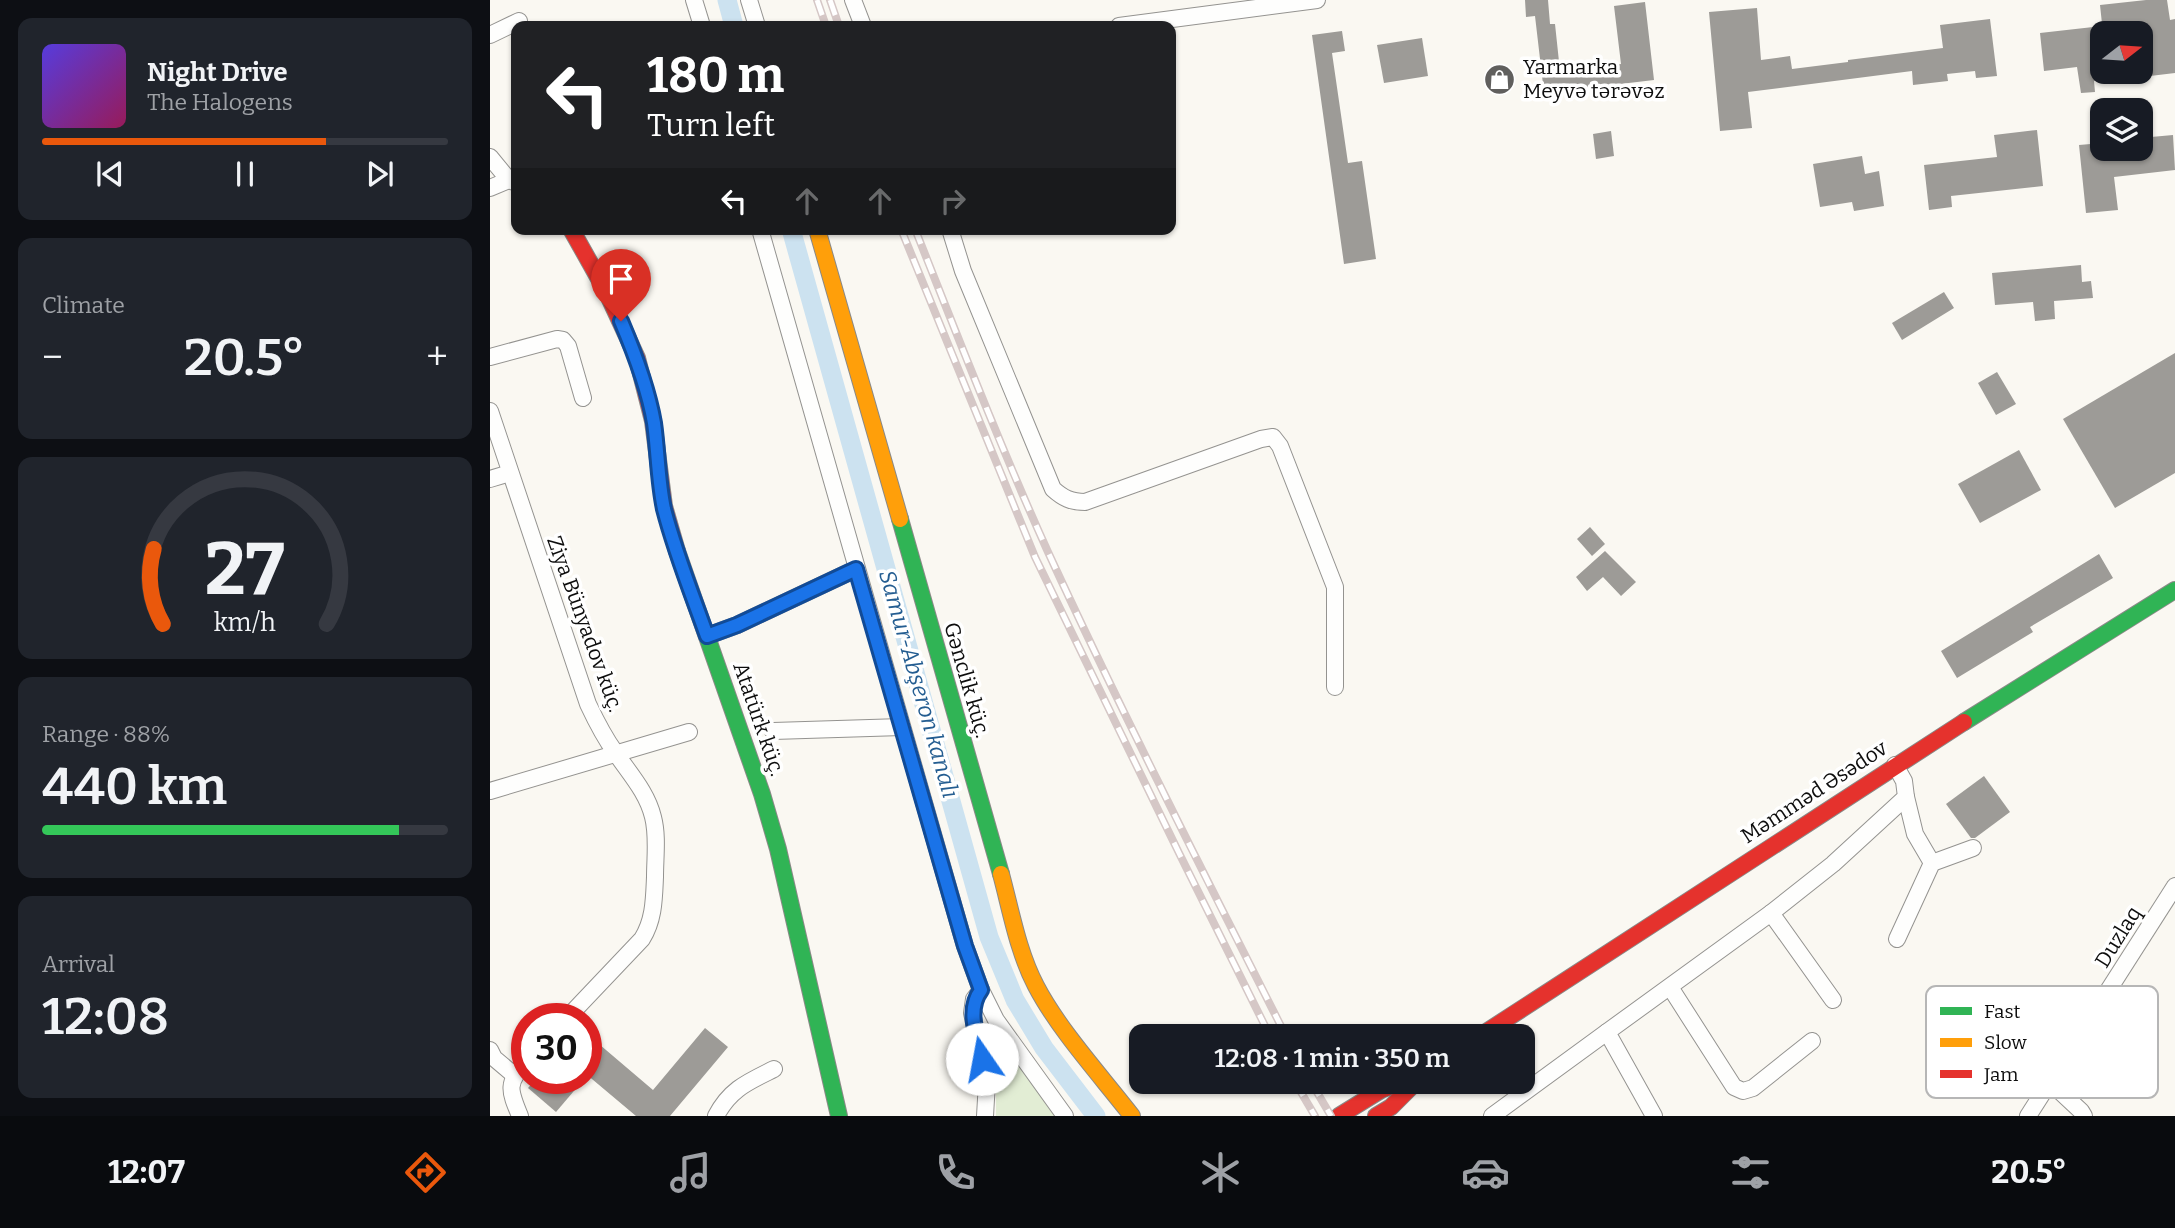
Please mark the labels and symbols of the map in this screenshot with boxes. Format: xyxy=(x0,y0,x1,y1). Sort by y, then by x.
north arrow xyxy=(2090,21,2152,84)
place label: Yarmarka Meyvә tәrәvәz xyxy=(1523,54,1665,104)
shop icon: Yarmarka Meyvә tәrәvәz xyxy=(1483,62,1517,96)
pin xyxy=(591,249,651,321)
street label: Ziya Bünyadov küç. xyxy=(541,532,629,716)
water label: Samur-Abşeron kanalı xyxy=(873,567,965,801)
street label: Gənclik küç. xyxy=(938,619,996,741)
street label: Atatürk küç. xyxy=(727,659,791,779)
street label: Məmməd Əsədov xyxy=(1736,735,1893,849)
street label: Duzlaq xyxy=(2089,902,2147,972)
legend xyxy=(1926,986,2158,1098)
text: Fast xyxy=(1984,1000,2021,1023)
speed limit sign: 30 xyxy=(511,1003,602,1094)
position arrow xyxy=(945,1022,1019,1096)
text: Slow xyxy=(1984,1031,2027,1054)
text: Jam xyxy=(1983,1063,2018,1086)

